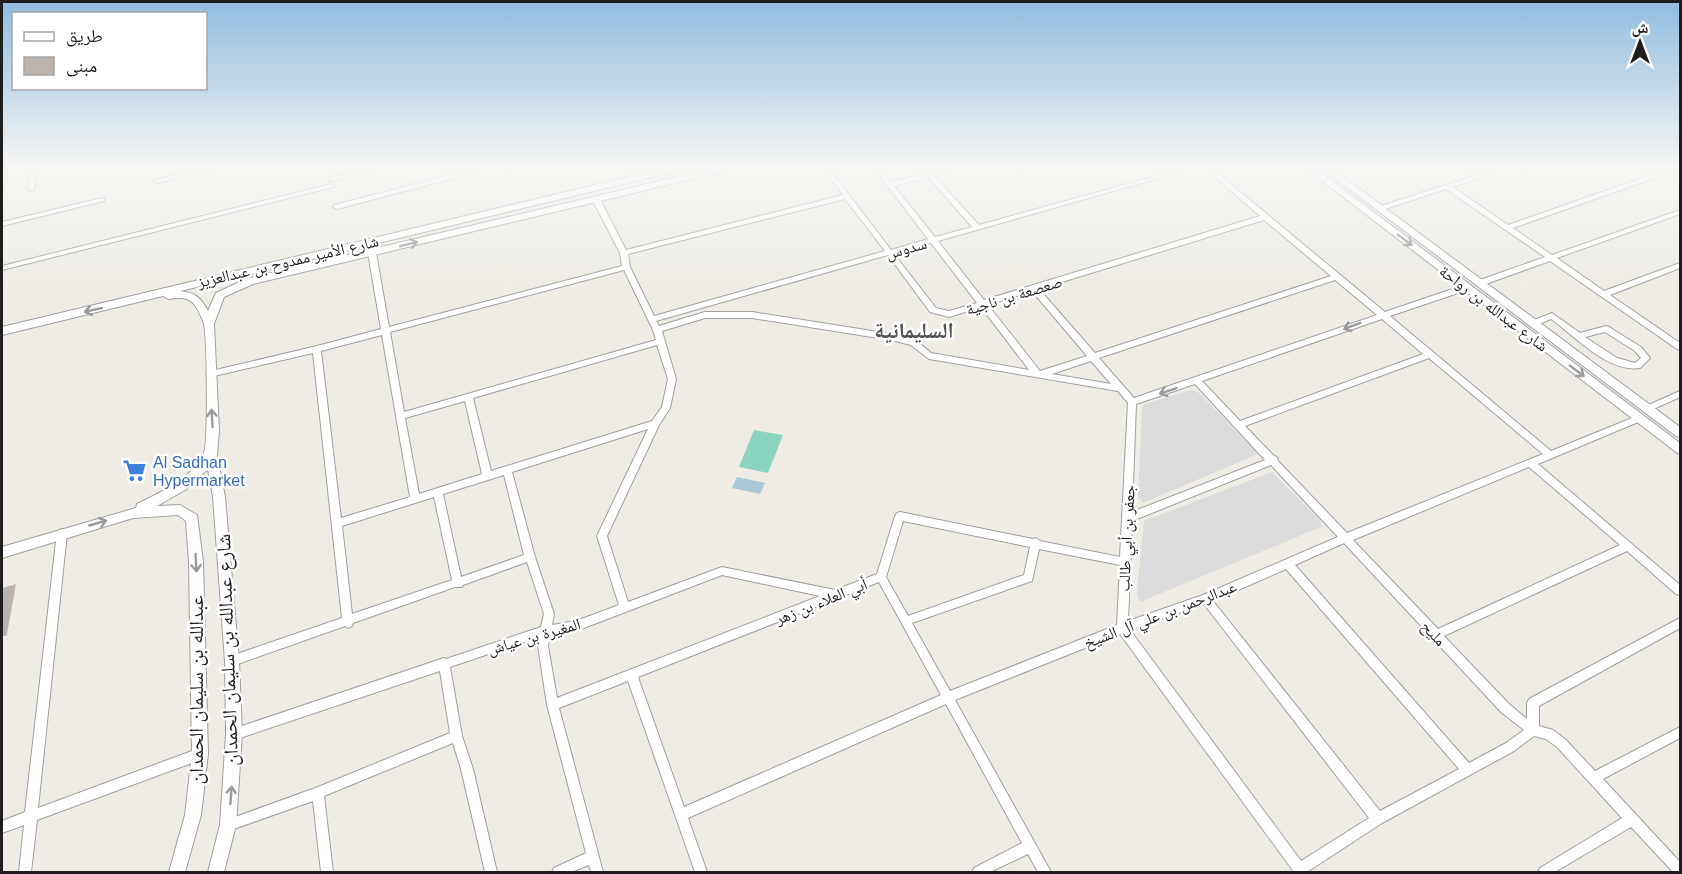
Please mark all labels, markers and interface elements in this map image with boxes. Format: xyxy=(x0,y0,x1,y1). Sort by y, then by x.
legend xyxy=(12,12,207,90)
north arrow xyxy=(1610,12,1670,72)
text: ش xyxy=(1632,19,1649,37)
text: طريق xyxy=(66,26,103,47)
text: مبنى xyxy=(66,56,97,77)
street label: شارع الأمير ممدوح بن عبدالعزيز xyxy=(195,232,381,293)
one-way arrow xyxy=(1397,234,1413,247)
street label: سدوس xyxy=(884,235,929,264)
one-way arrow xyxy=(399,238,418,249)
street label: شارع عبدالله بن رواحة xyxy=(1435,262,1551,356)
street label: صعصعة بن ناجية xyxy=(964,273,1065,320)
one-way arrow xyxy=(84,304,103,316)
district label: السليمانية xyxy=(874,318,954,343)
one-way arrow xyxy=(1343,321,1362,332)
one-way arrow xyxy=(1569,364,1585,377)
one-way arrow xyxy=(1159,386,1178,397)
one-way arrow xyxy=(207,409,218,429)
place label: Al Sadhan Hypermarket xyxy=(153,454,245,489)
supermarket icon: Al Sadhan Hypermarket xyxy=(122,458,148,484)
street label: جعفر بن أبي طالب xyxy=(1114,484,1142,592)
one-way arrow xyxy=(88,517,107,528)
street label: شارع عبدالله بن سليمان الحمدان xyxy=(212,533,244,767)
one-way arrow xyxy=(190,552,201,572)
street label: أبي العلاء بن زهر xyxy=(772,575,871,632)
street label: عبدالرحمن بن علي آل الشيخ xyxy=(1081,577,1240,655)
street label: عبدالله بن سليمان الحمدان xyxy=(185,595,208,785)
street label: المغيرة بن عياش xyxy=(486,615,583,660)
street label: مليح xyxy=(1417,617,1449,651)
one-way arrow xyxy=(226,785,237,805)

